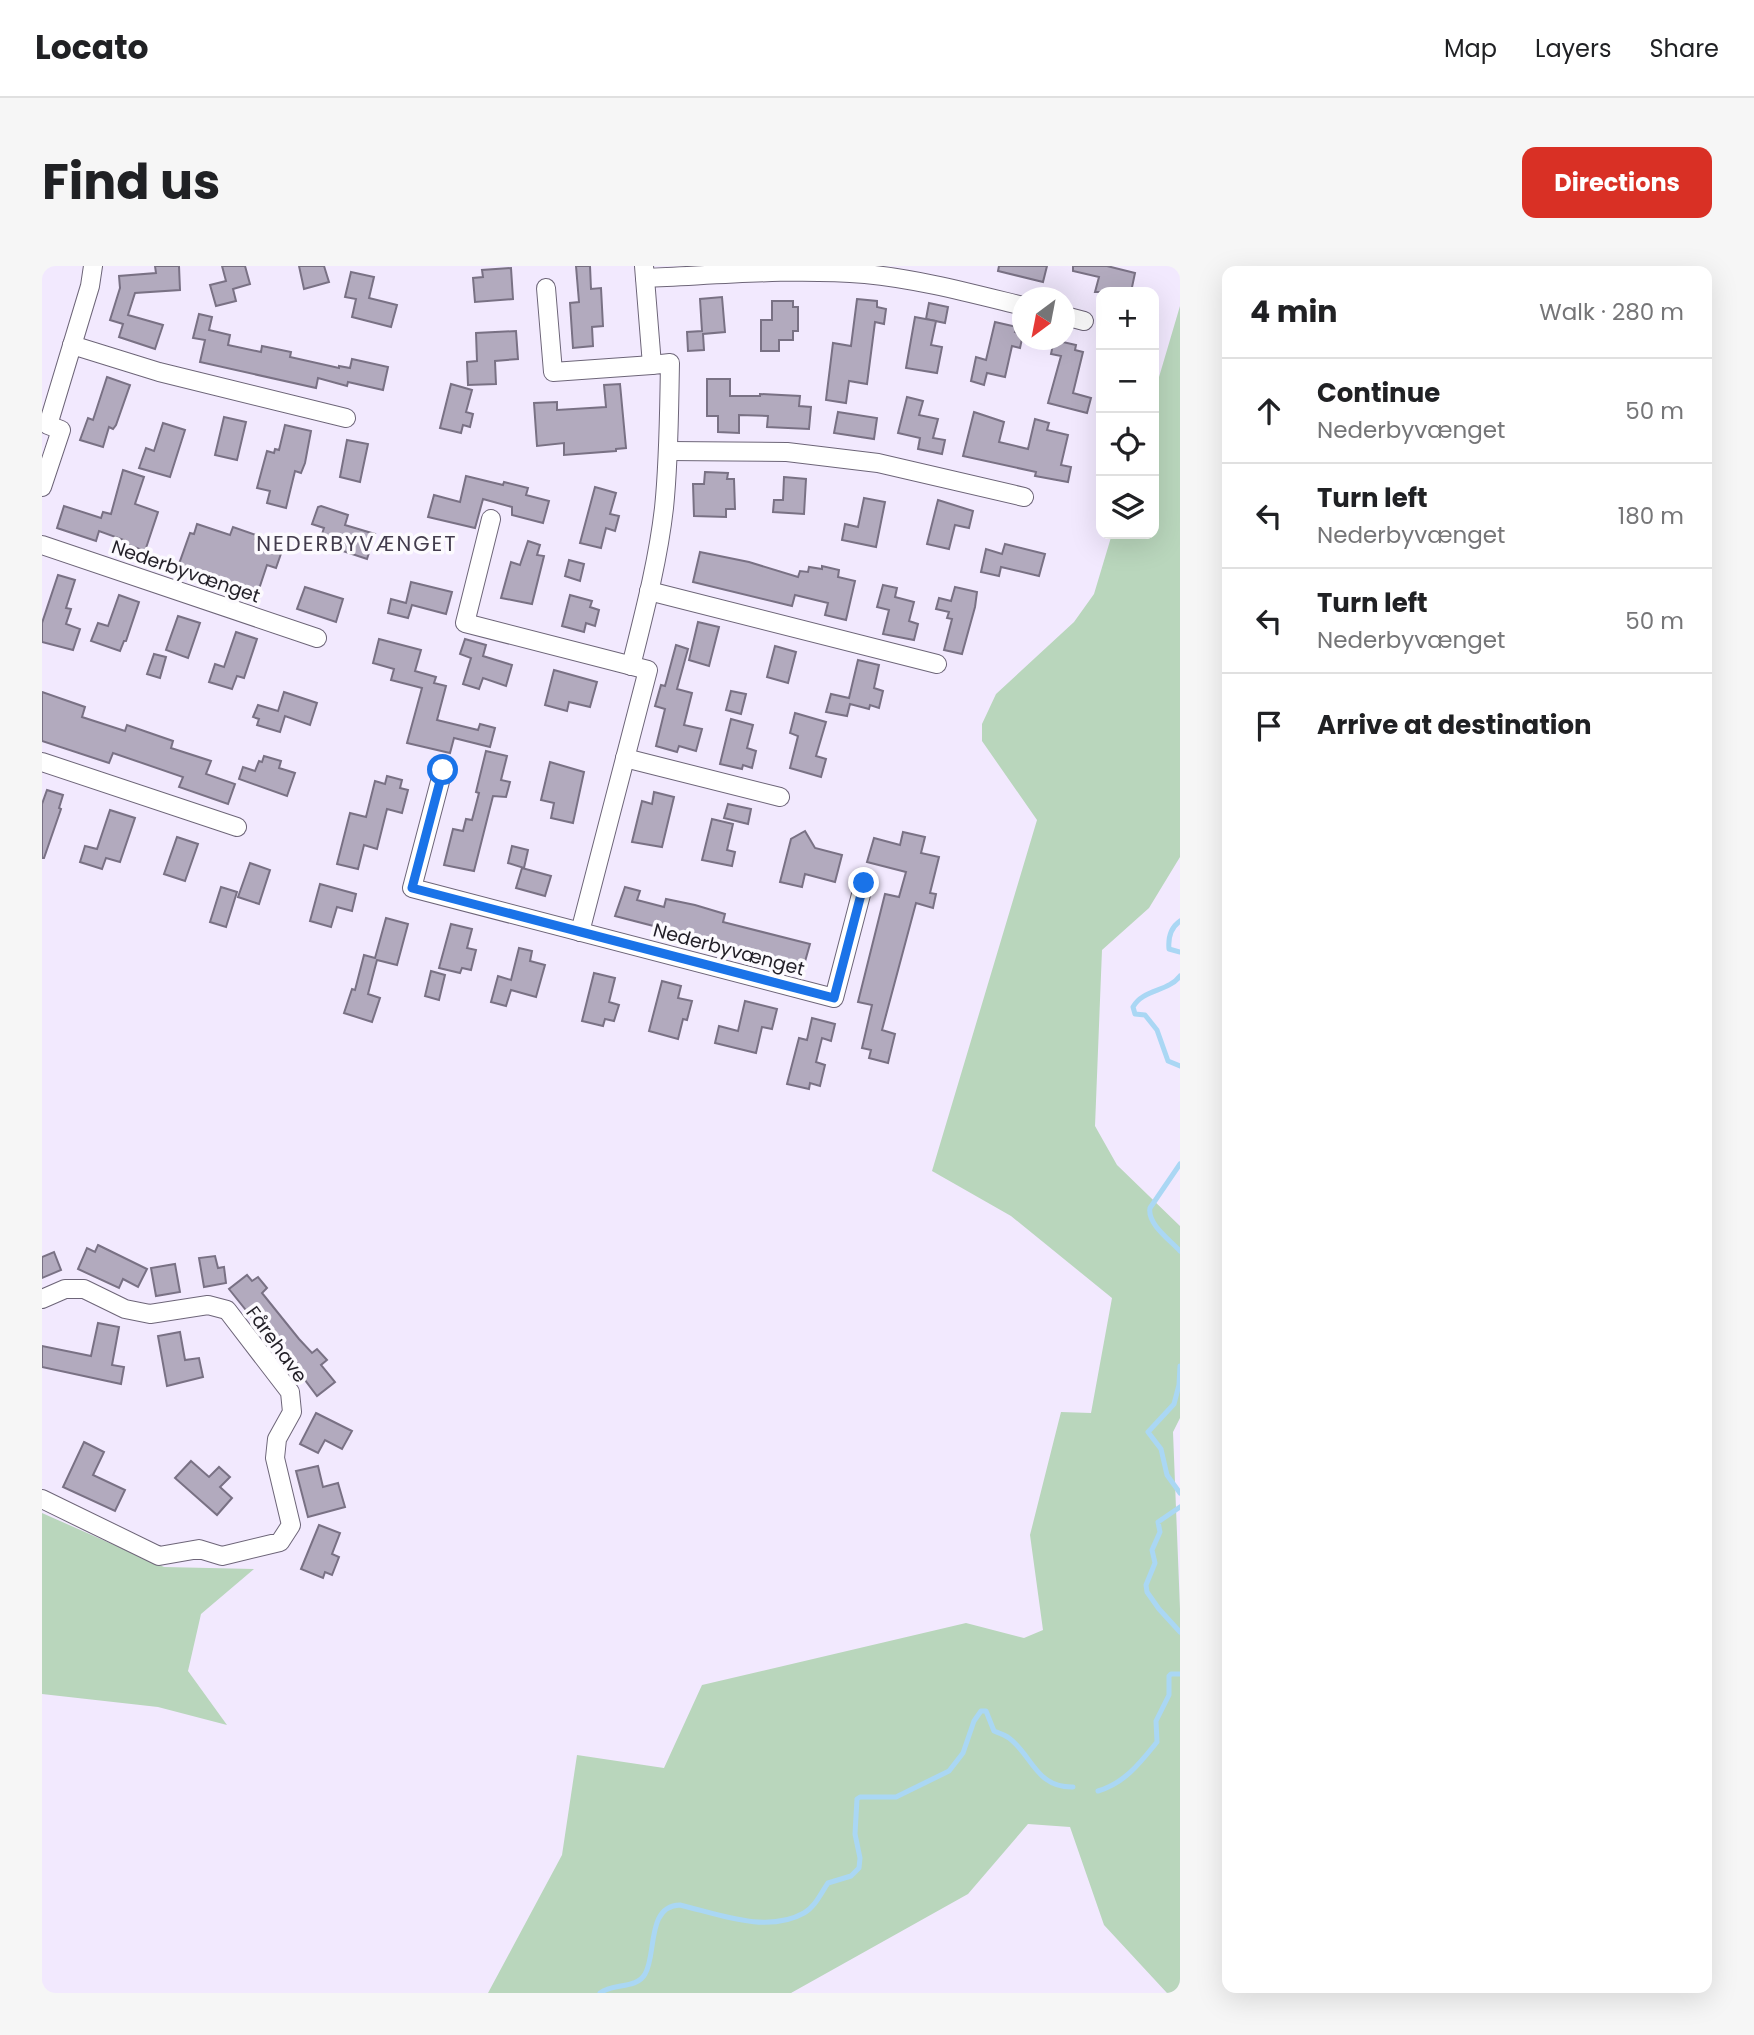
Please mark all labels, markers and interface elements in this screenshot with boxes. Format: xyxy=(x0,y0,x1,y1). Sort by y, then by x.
text: Locato xyxy=(35,24,149,71)
text: Map xyxy=(1444,32,1497,65)
text: Layers xyxy=(1535,32,1611,65)
text: Share xyxy=(1649,32,1719,65)
button: Directions xyxy=(1522,147,1712,218)
text: Find us xyxy=(42,148,220,216)
north arrow xyxy=(1012,287,1075,350)
map controls xyxy=(1096,287,1159,539)
button: + xyxy=(1096,287,1159,350)
text: 4 min xyxy=(1250,290,1338,333)
text: Walk · 280 m xyxy=(1539,296,1684,328)
button: − xyxy=(1096,350,1159,413)
text: Continue xyxy=(1317,375,1440,411)
icon: ahead xyxy=(1250,392,1288,430)
text: 50 m xyxy=(1625,395,1684,427)
button: locate xyxy=(1096,413,1159,476)
text: Nederbyvænget xyxy=(1317,414,1505,446)
button: layers xyxy=(1096,476,1159,539)
text: Turn left xyxy=(1317,480,1428,516)
icon: left xyxy=(1250,497,1288,535)
text: 180 m xyxy=(1618,500,1684,532)
text: Nederbyvænget xyxy=(1317,519,1505,551)
district label: NEDERBYVÆNGET xyxy=(256,529,458,558)
street label: Nederbyvænget xyxy=(108,533,264,610)
text: Turn left xyxy=(1317,585,1428,621)
icon: left xyxy=(1250,602,1288,640)
text: 50 m xyxy=(1625,605,1684,637)
text: Nederbyvænget xyxy=(1317,624,1505,656)
icon: arrive xyxy=(1250,707,1288,745)
text: Arrive at destination xyxy=(1317,707,1592,743)
route start xyxy=(427,754,458,785)
route end xyxy=(848,867,879,898)
street label: Nederbyvænget xyxy=(650,916,808,983)
street label: Fårehave xyxy=(240,1300,314,1388)

